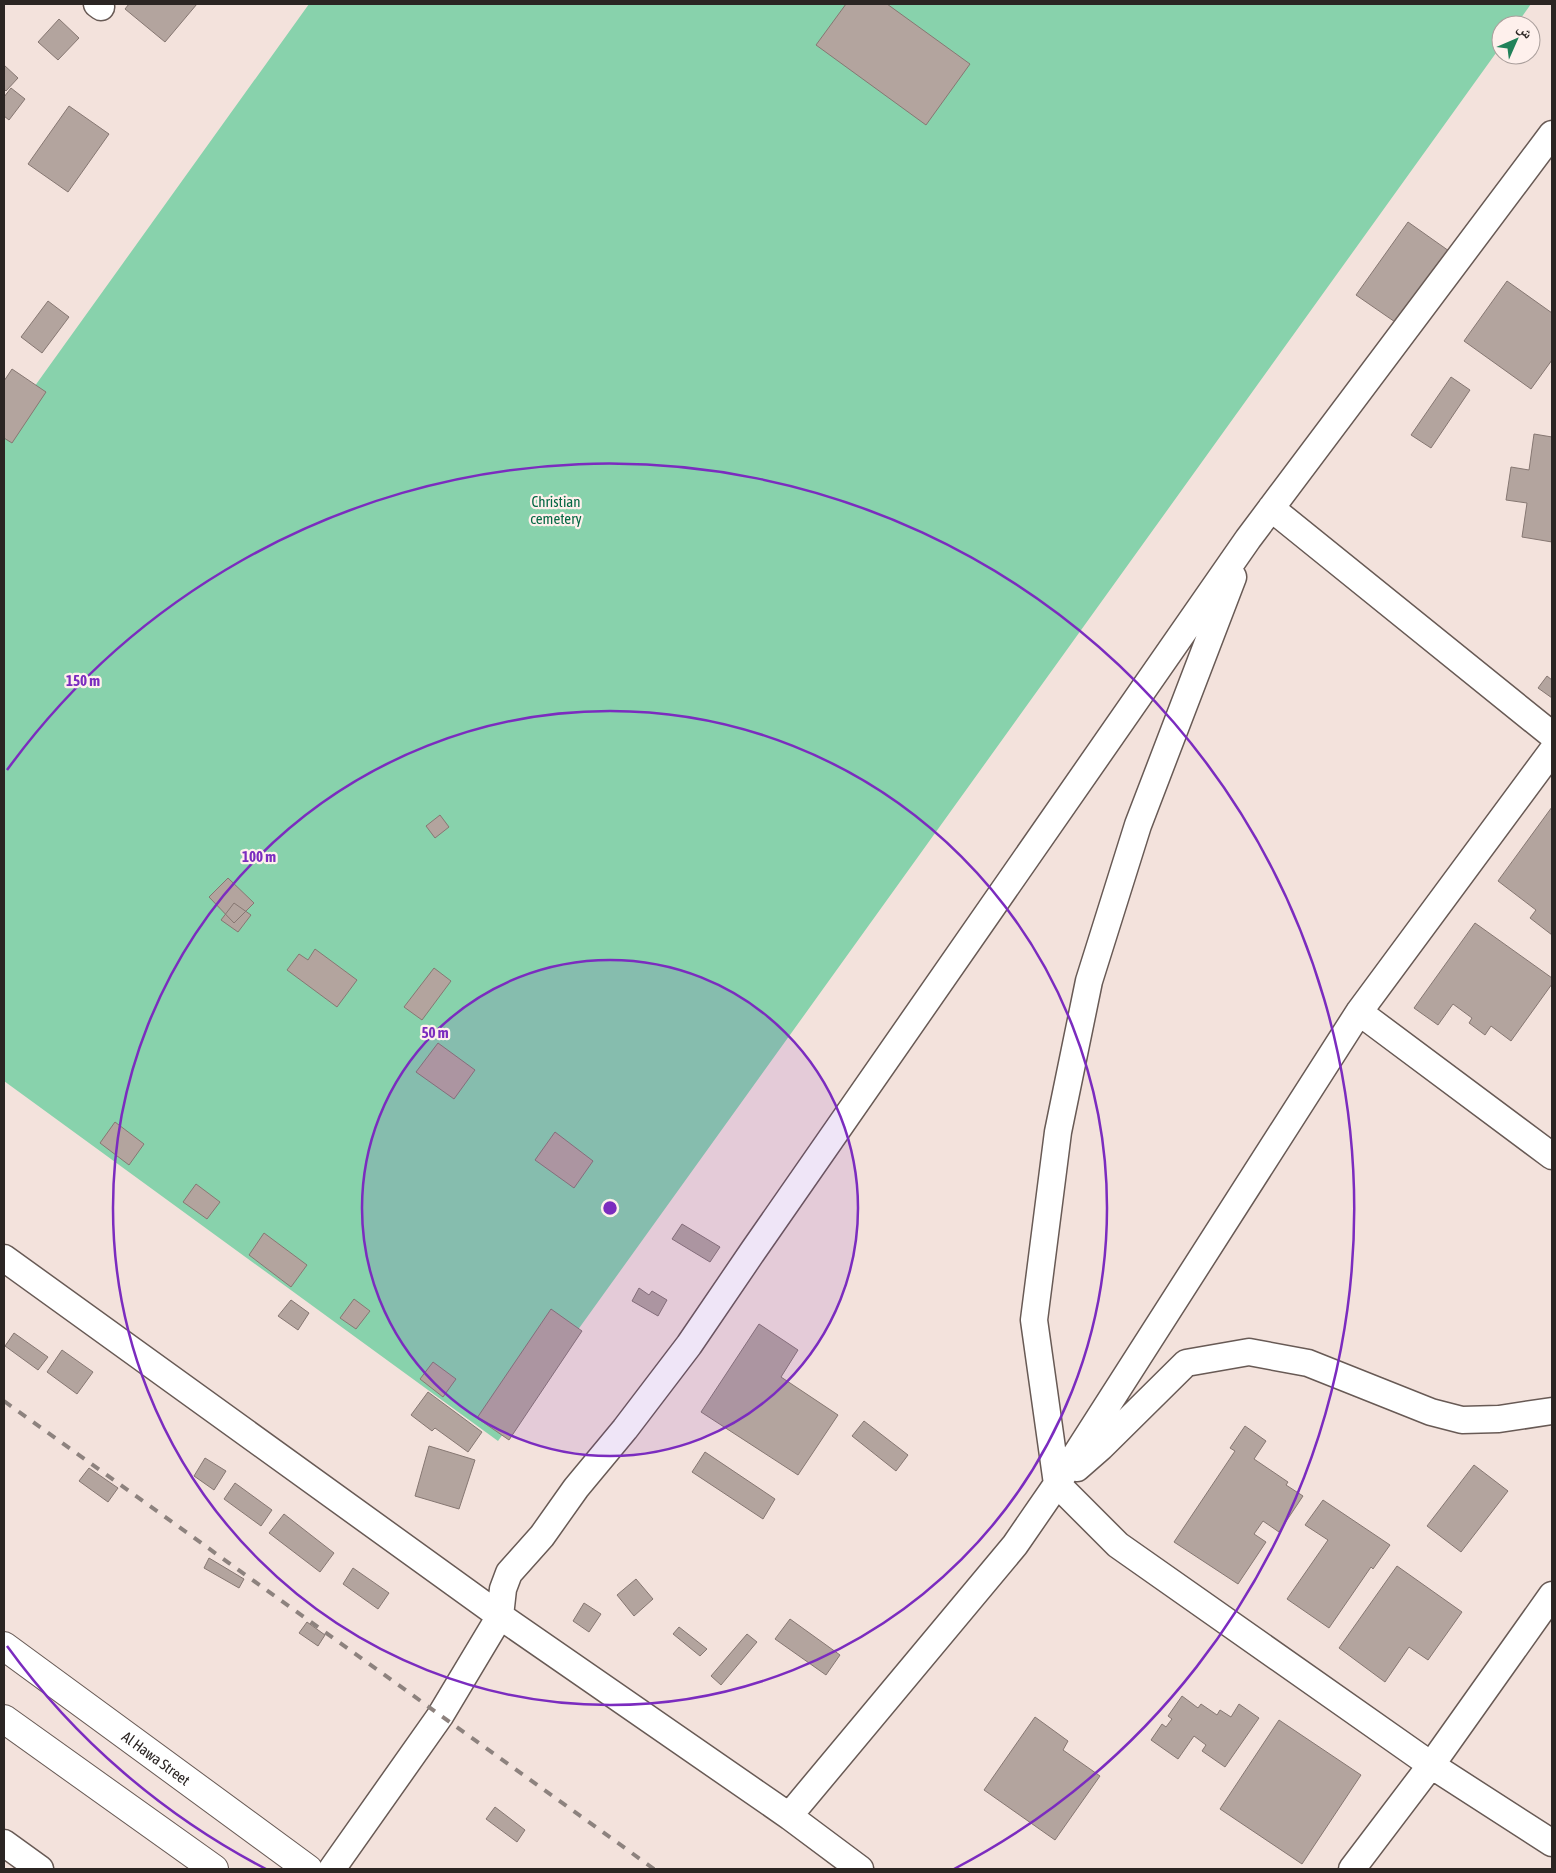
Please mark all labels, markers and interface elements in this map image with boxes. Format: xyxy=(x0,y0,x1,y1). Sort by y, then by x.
north arrow xyxy=(1491,15,1541,65)
text: ش xyxy=(1514,20,1536,43)
park label: Christian cemetery xyxy=(530,493,582,527)
text: 150 m xyxy=(66,672,100,689)
text: 100 m xyxy=(242,848,276,865)
text: 50 m xyxy=(422,1024,449,1041)
centre of rings xyxy=(601,1199,619,1217)
street label: Al Hawa Street xyxy=(119,1727,194,1788)

